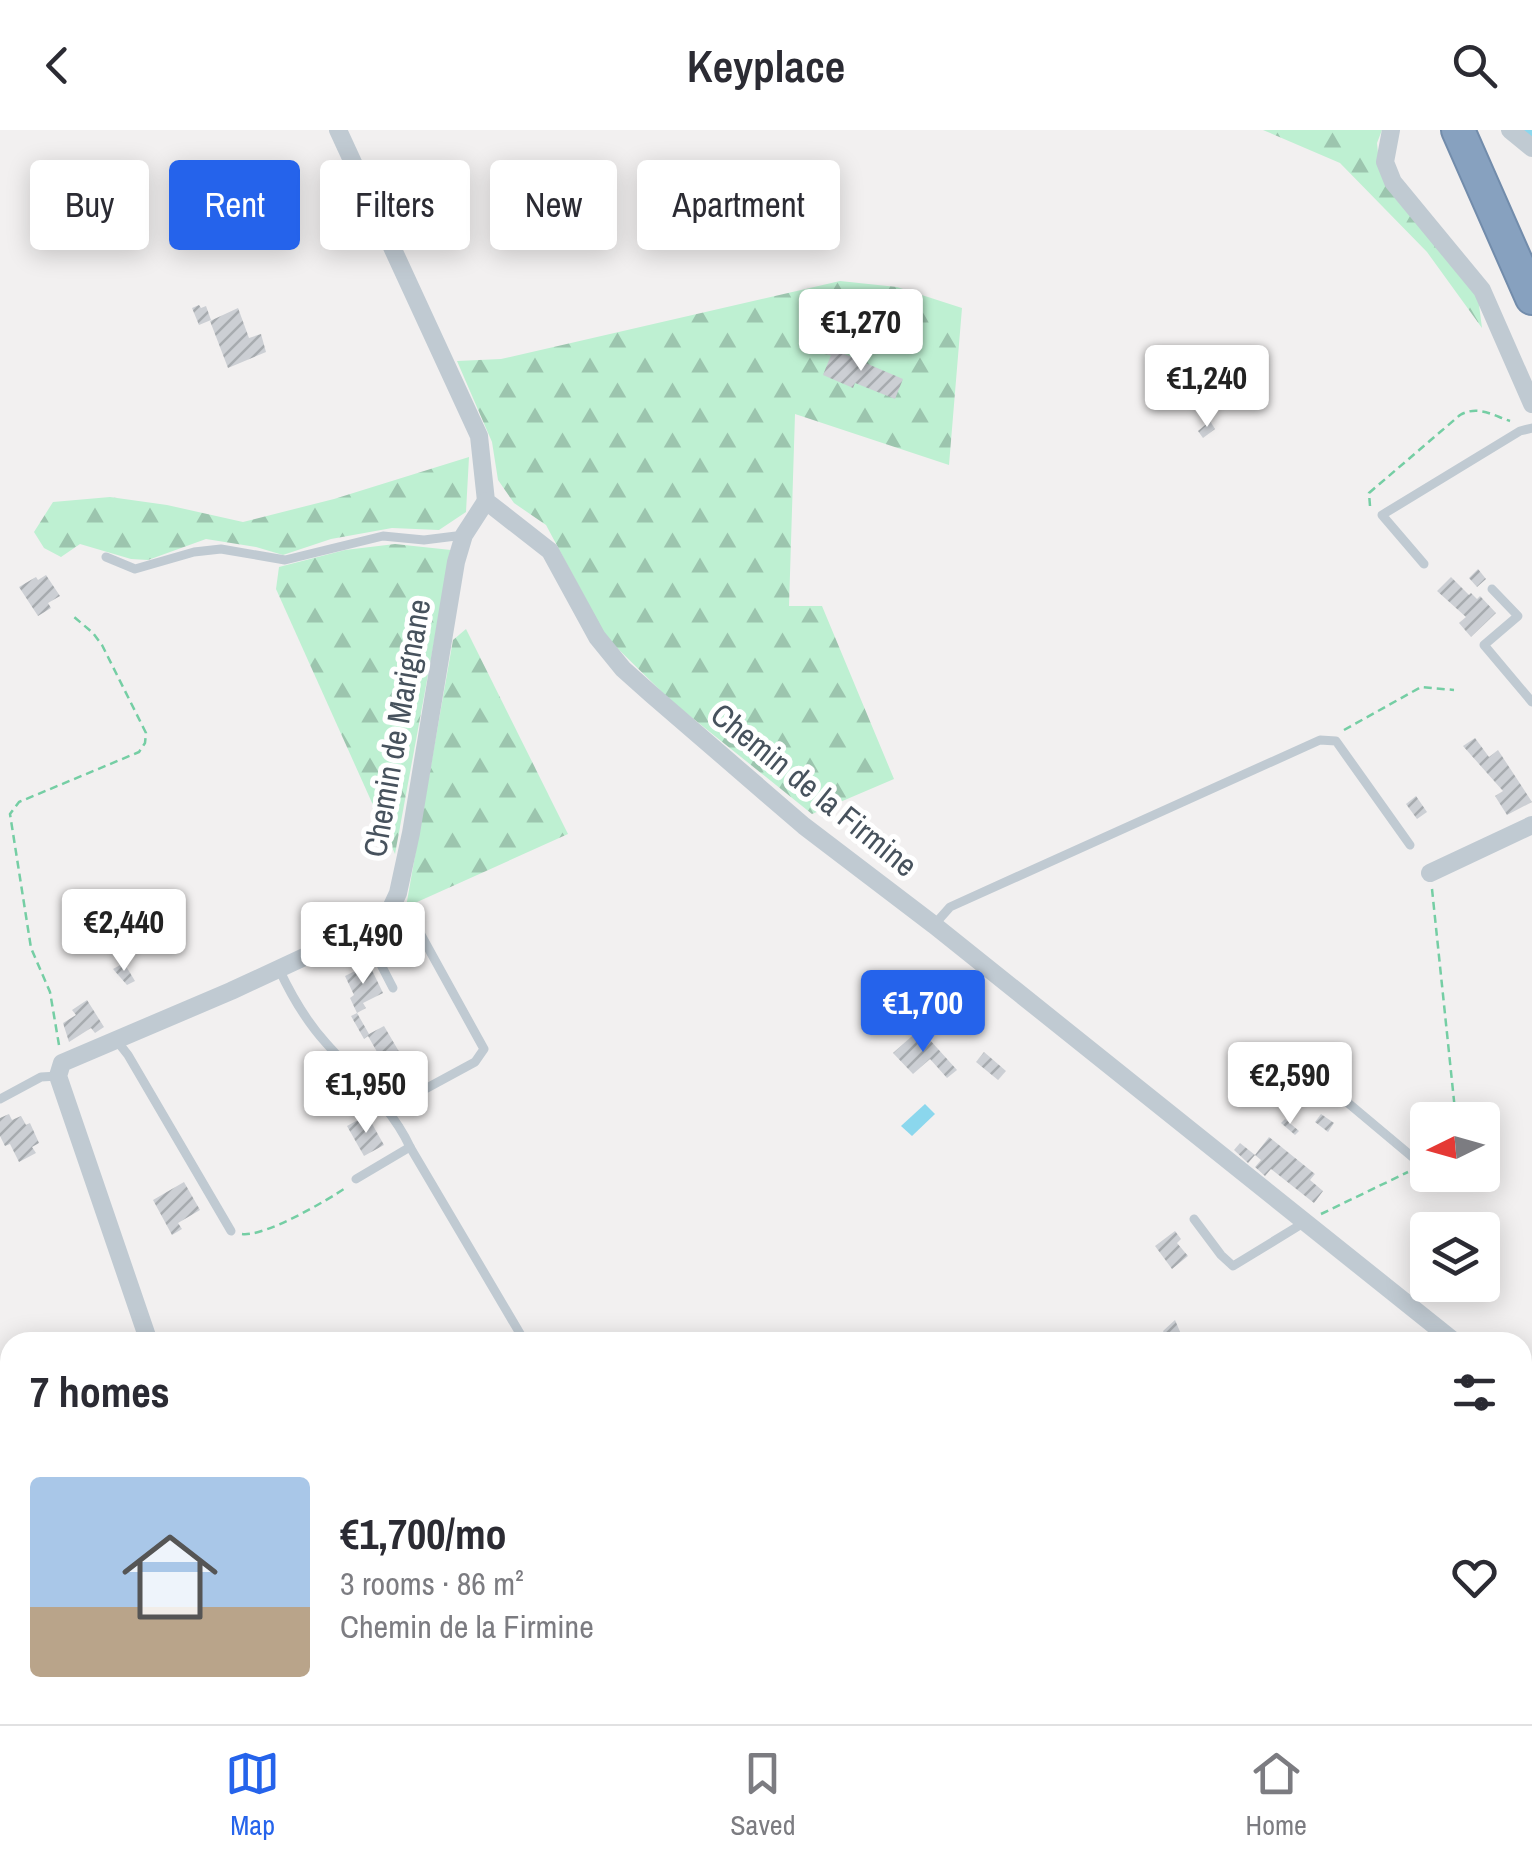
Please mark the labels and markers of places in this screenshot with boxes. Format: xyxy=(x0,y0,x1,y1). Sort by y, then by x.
pin: €1,270 xyxy=(780,289,942,374)
pin: €1,240 xyxy=(1126,345,1288,430)
pin: €2,440 xyxy=(43,889,205,974)
pin: €1,490 xyxy=(282,902,444,987)
pin: €1,700 xyxy=(842,970,1004,1055)
pin: €2,590 xyxy=(1209,1042,1371,1127)
pin: €1,950 xyxy=(285,1051,447,1136)

